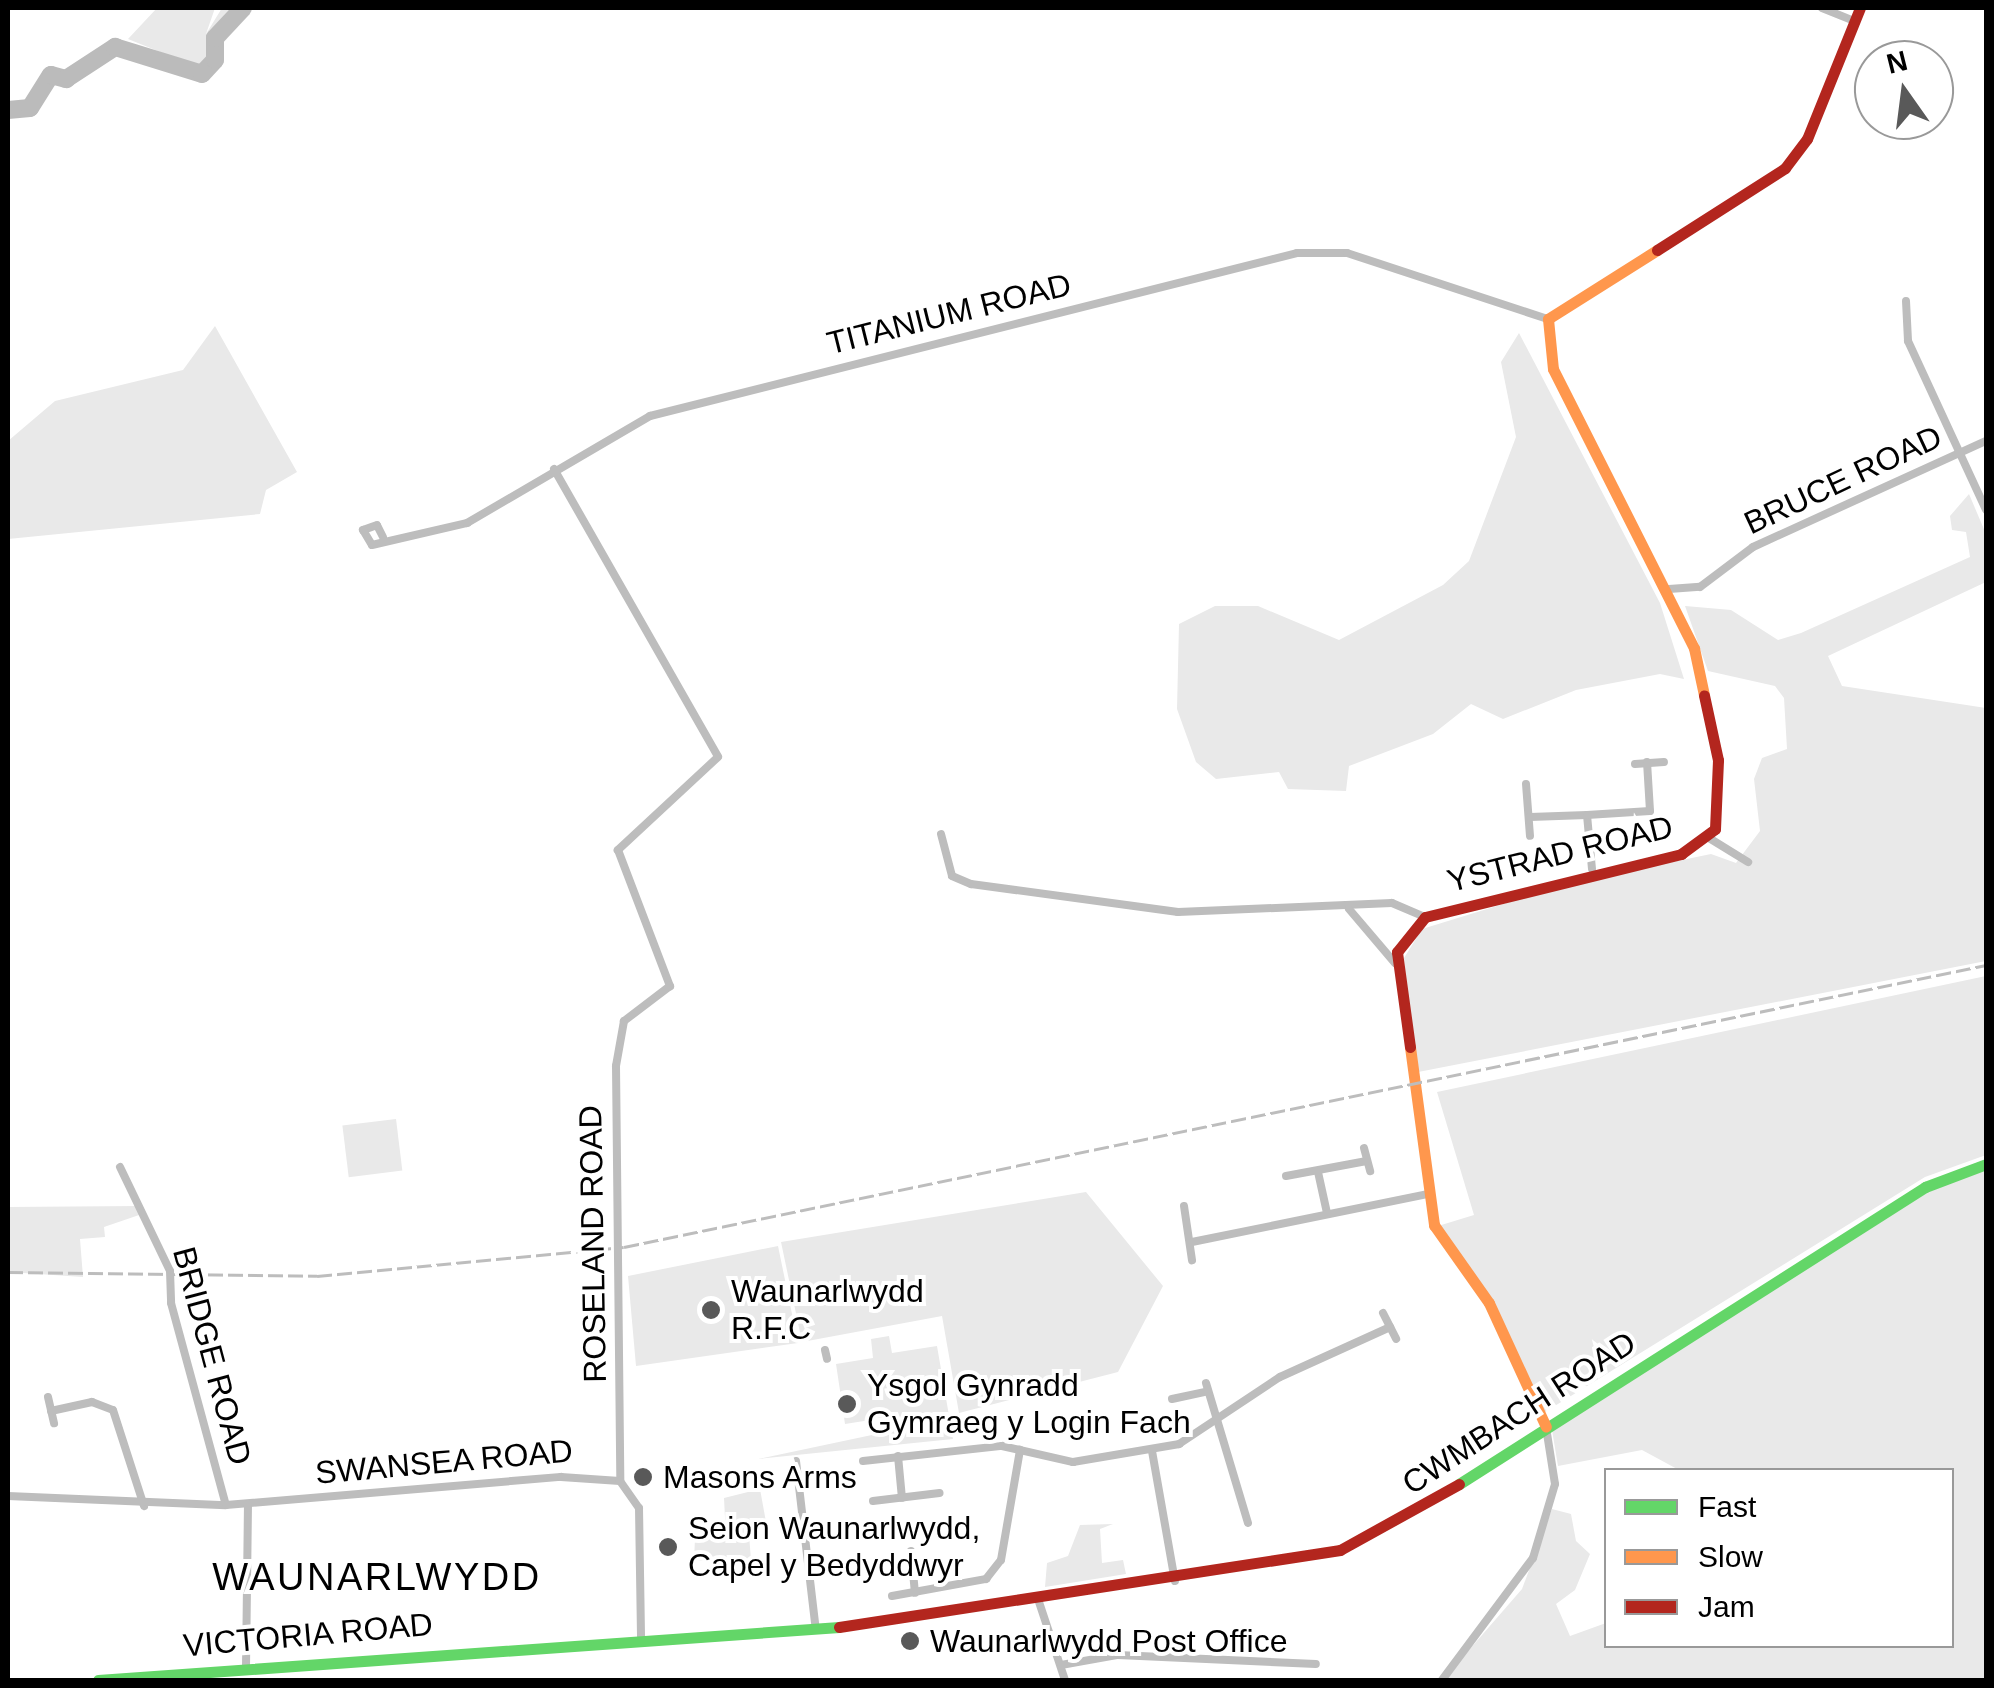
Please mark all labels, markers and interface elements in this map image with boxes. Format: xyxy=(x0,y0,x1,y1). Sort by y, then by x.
north arrow xyxy=(1854,40,1954,140)
text: N xyxy=(1884,45,1911,80)
street label: TITANIUM ROAD xyxy=(823,265,1075,363)
street label: BRUCE ROAD xyxy=(1738,418,1948,542)
street label: YSTRAD ROAD xyxy=(1443,807,1677,901)
street label: ROSELAND ROAD xyxy=(571,1105,615,1383)
street label: BRIDGE ROAD xyxy=(164,1243,260,1469)
place label: Waunarlwydd R.F.C xyxy=(731,1273,924,1348)
marker: Waunarlwydd R.F.C xyxy=(700,1299,722,1321)
street label: CWMBACH ROAD xyxy=(1395,1323,1643,1503)
place label: Ysgol Gynradd Gymraeg y Login Fach xyxy=(867,1367,1191,1442)
marker: Ysgol Gynradd Gymraeg y Login Fach xyxy=(836,1393,858,1415)
street label: SWANSEA ROAD xyxy=(313,1432,575,1492)
place label: Masons Arms xyxy=(663,1458,859,1496)
marker: Masons Arms xyxy=(632,1466,654,1488)
legend xyxy=(1604,1468,1954,1648)
text: Fast xyxy=(1698,1490,1756,1523)
place label: Seion Waunarlwydd, Capel y Bedyddwyr xyxy=(688,1510,980,1585)
marker: Seion Waunarlwydd, Capel y Bedyddwyr xyxy=(657,1536,679,1558)
text: Slow xyxy=(1698,1540,1763,1573)
district label: WAUNARLWYDD xyxy=(212,1555,542,1601)
text: Jam xyxy=(1698,1590,1755,1623)
street label: VICTORIA ROAD xyxy=(181,1605,435,1665)
place label: Waunarlwydd Post Office xyxy=(930,1622,1287,1660)
marker: Waunarlwydd Post Office xyxy=(899,1630,921,1652)

